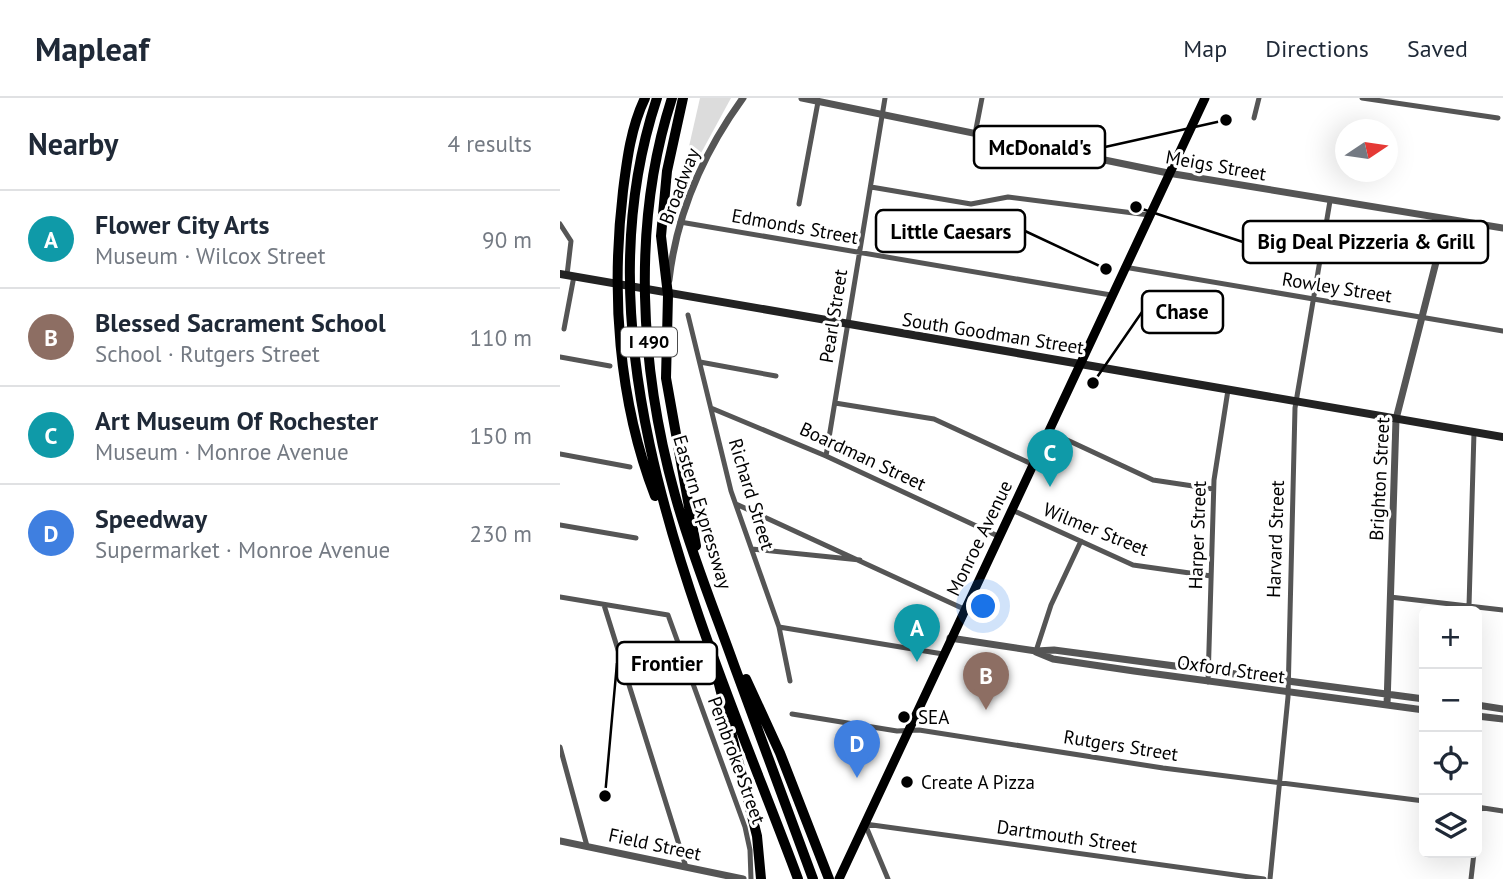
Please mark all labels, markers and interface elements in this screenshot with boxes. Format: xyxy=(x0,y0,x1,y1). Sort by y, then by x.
text: Mapleaf xyxy=(35,27,149,70)
text: Map xyxy=(1183,33,1227,64)
text: Directions xyxy=(1265,33,1369,64)
text: Saved xyxy=(1407,33,1468,64)
north arrow xyxy=(1335,119,1398,182)
text: Nearby xyxy=(28,124,118,163)
callout: McDonald's xyxy=(974,126,1105,168)
text: 4 results xyxy=(448,129,532,158)
text: McDonald's xyxy=(989,134,1092,161)
street label: Broadway xyxy=(654,144,705,227)
street label: Meigs Street xyxy=(1164,144,1269,186)
street label: Edmonds Street xyxy=(730,203,861,249)
text: Flower City Arts xyxy=(95,208,269,241)
callout: Little Caesars xyxy=(876,210,1025,252)
text: Little Caesars xyxy=(891,218,1012,245)
callout: Big Deal Pizzeria & Grill xyxy=(1243,221,1488,263)
text: A xyxy=(44,225,58,254)
text: 90 m xyxy=(482,225,532,254)
text: Big Deal Pizzeria & Grill xyxy=(1257,228,1475,255)
text: Museum · Wilcox Street xyxy=(95,241,326,270)
street label: Rowley Street xyxy=(1280,266,1394,308)
street label: Pearl Street xyxy=(814,267,852,365)
callout: Chase xyxy=(1142,291,1223,333)
text: Chase xyxy=(1155,298,1209,325)
text: Blessed Sacrament School xyxy=(95,306,386,339)
street label: South Goodman Street xyxy=(901,307,1086,359)
text: B xyxy=(44,323,58,352)
text: 110 m xyxy=(470,323,532,352)
road number: I 490 xyxy=(621,328,677,356)
text: School · Rutgers Street xyxy=(95,339,320,368)
text: Art Museum Of Rochester xyxy=(95,404,378,437)
street label: Boardman Street xyxy=(796,416,930,496)
street label: Brighton Street xyxy=(1364,416,1394,541)
text: C xyxy=(45,421,57,450)
text: 150 m xyxy=(470,421,532,450)
pin: C xyxy=(1027,429,1073,487)
street label: Eastern Expressway xyxy=(668,432,738,592)
street label: Richard Street xyxy=(724,435,780,553)
text: Museum · Monroe Avenue xyxy=(95,437,349,466)
street label: Monroe Avenue xyxy=(941,476,1017,600)
street label: Harvard Street xyxy=(1261,479,1289,598)
street label: Harper Street xyxy=(1183,480,1211,590)
street label: Wilmer Street xyxy=(1040,497,1153,561)
text: Speedway xyxy=(95,502,207,535)
text: D xyxy=(44,519,58,548)
text: 230 m xyxy=(470,519,532,548)
text: Supermarket · Monroe Avenue xyxy=(95,535,390,564)
your location xyxy=(966,589,1000,623)
pin: A xyxy=(894,604,940,662)
map controls xyxy=(1419,606,1482,858)
button: + xyxy=(1419,606,1482,669)
callout: Frontier xyxy=(617,642,717,684)
text: Frontier xyxy=(631,650,704,677)
street label: Oxford Street xyxy=(1176,650,1287,689)
pin: B xyxy=(963,652,1009,710)
button: − xyxy=(1419,669,1482,732)
street label: Pembroke Street xyxy=(703,693,771,828)
place label: SEA xyxy=(918,705,949,729)
marker: SEA xyxy=(896,709,912,725)
pin: D xyxy=(834,720,880,778)
street label: Rutgers Street xyxy=(1062,724,1180,766)
button: locate xyxy=(1419,732,1482,795)
place label: Create A Pizza xyxy=(921,770,1035,794)
marker: Create A Pizza xyxy=(899,774,915,790)
button: layers xyxy=(1419,795,1482,858)
street label: Dartmouth Street xyxy=(995,814,1139,858)
street label: Field Street xyxy=(607,822,704,866)

